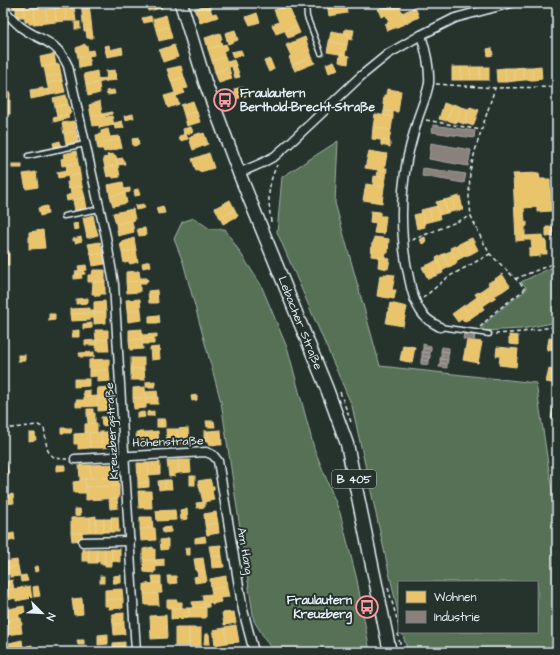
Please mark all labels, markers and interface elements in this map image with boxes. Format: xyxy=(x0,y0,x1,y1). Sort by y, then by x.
place label: Fraulautern Berthold-Brecht-Straße xyxy=(240,85,376,116)
bus stop icon: Fraulautern Berthold-Brecht-Straße xyxy=(212,87,238,113)
street label: Lebacher Straße xyxy=(273,274,327,373)
street label: Kreuzbergstraße xyxy=(101,382,124,480)
street label: Höhenstraße xyxy=(132,432,204,452)
road number: B 405 xyxy=(332,470,376,488)
street label: Am Hang xyxy=(232,526,257,576)
legend xyxy=(398,581,538,633)
text: Wohnen xyxy=(434,589,476,606)
place label: Fraulautern Kreuzberg xyxy=(287,592,353,625)
north arrow xyxy=(22,593,62,633)
bus stop icon: Fraulautern Kreuzberg xyxy=(354,594,380,620)
text: Industrie xyxy=(434,609,480,626)
text: N xyxy=(42,611,59,623)

